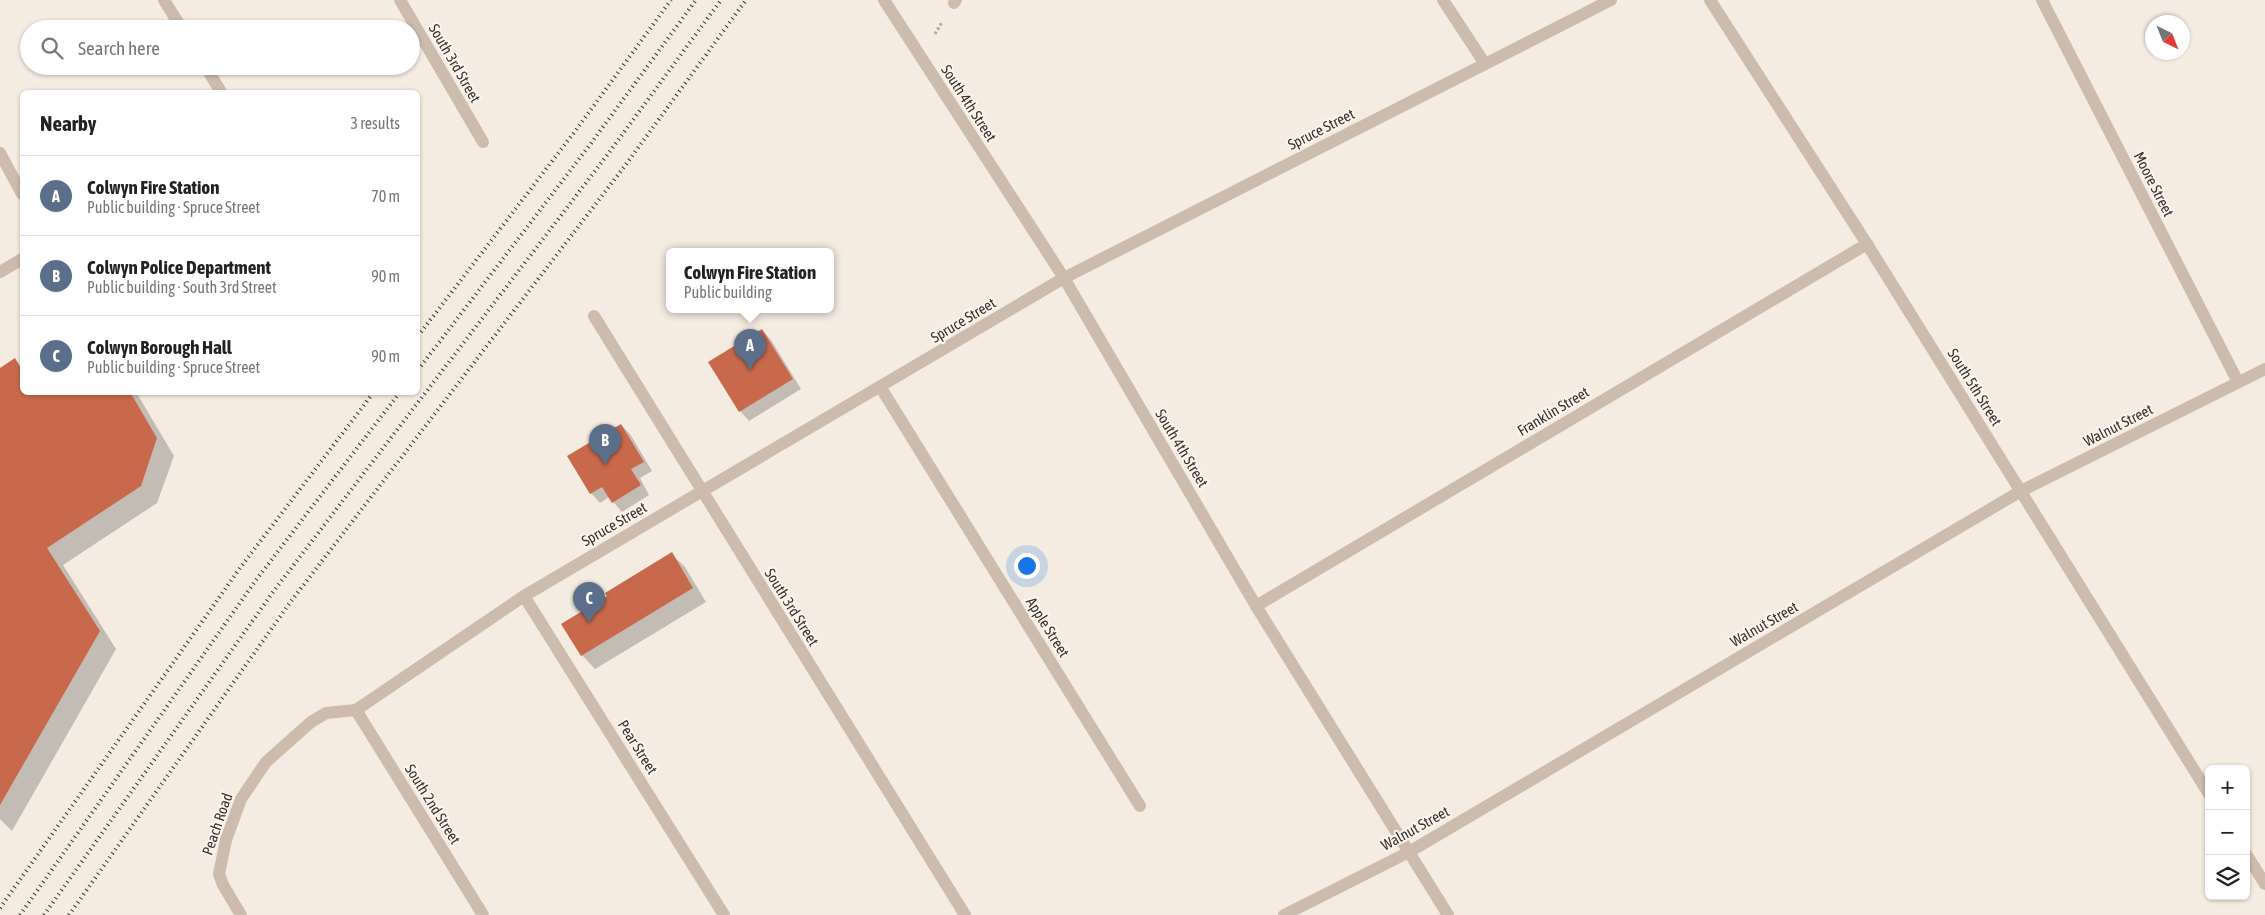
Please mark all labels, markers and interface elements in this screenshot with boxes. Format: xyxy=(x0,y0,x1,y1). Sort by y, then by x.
north arrow xyxy=(2145,15,2190,60)
search box xyxy=(20,20,420,75)
street label: South 3rd Street xyxy=(426,21,484,105)
icon: search xyxy=(38,34,66,62)
text: Search here xyxy=(78,37,160,59)
street label: South 4th Street xyxy=(938,62,1000,144)
street label: Spruce Street xyxy=(1285,105,1357,153)
text: Nearby xyxy=(40,111,96,135)
text: 3 results xyxy=(350,114,400,132)
street label: Moore Street xyxy=(2130,149,2178,219)
text: Colwyn Fire Station xyxy=(87,176,219,198)
text: A xyxy=(52,187,60,205)
text: 70 m xyxy=(371,187,400,205)
text: Public building · Spruce Street xyxy=(87,198,260,216)
popup xyxy=(666,248,834,313)
text: Colwyn Police Department xyxy=(87,256,271,278)
text: Colwyn Fire Station xyxy=(684,261,816,283)
text: B xyxy=(52,267,60,285)
text: 90 m xyxy=(371,267,400,285)
text: Public building · South 3rd Street xyxy=(87,278,277,296)
text: Public building xyxy=(684,283,772,301)
street label: Spruce Street xyxy=(928,294,998,346)
pin: A xyxy=(734,329,766,370)
text: Colwyn Borough Hall xyxy=(87,336,232,358)
street label: South 5th Street xyxy=(1945,345,2005,429)
text: C xyxy=(52,347,60,365)
text: 90 m xyxy=(371,347,400,365)
text: Public building · Spruce Street xyxy=(87,358,260,376)
street label: Franklin Street xyxy=(1514,383,1592,439)
street label: Walnut Street xyxy=(2081,400,2155,450)
street label: South 4th Street xyxy=(1152,406,1212,490)
pin: B xyxy=(589,424,621,465)
street label: Spruce Street xyxy=(578,499,650,549)
your location xyxy=(1014,553,1040,579)
street label: South 3rd Street xyxy=(762,565,822,649)
pin: C xyxy=(573,582,605,623)
street label: Apple Street xyxy=(1023,594,1073,660)
street label: Walnut Street xyxy=(1727,598,1801,650)
street label: Pear Street xyxy=(615,717,661,777)
street label: South 2nd Street xyxy=(402,761,464,847)
map controls xyxy=(2205,765,2250,900)
button: + xyxy=(2205,765,2250,810)
street label: Peach Road xyxy=(198,791,236,857)
street label: Walnut Street xyxy=(1378,802,1452,854)
button: − xyxy=(2205,810,2250,855)
button: layers xyxy=(2205,855,2250,900)

